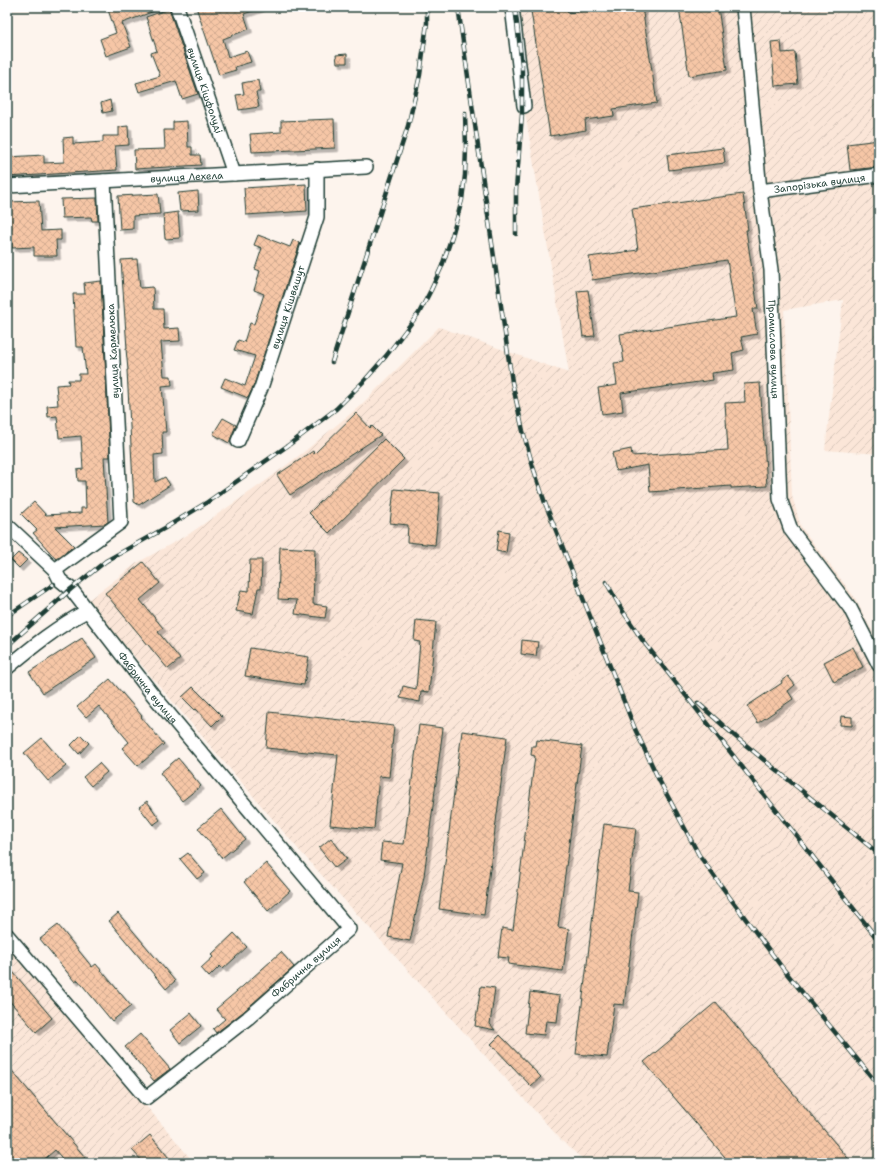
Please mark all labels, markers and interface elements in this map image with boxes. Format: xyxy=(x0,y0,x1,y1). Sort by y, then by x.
street label: вулиця Кішфолуді xyxy=(185,45,226,135)
street label: вулиця Лехела xyxy=(150,168,224,185)
street label: Запорізька вулиця xyxy=(773,170,866,196)
street label: вулиця Кішвашут xyxy=(268,263,308,350)
street label: Промислова вулиця xyxy=(766,300,783,399)
street label: вулиця Кармелюка xyxy=(104,302,122,399)
street label: Фабрична вулиця xyxy=(115,649,180,726)
street label: Фабрична вулиця xyxy=(268,933,344,1001)

